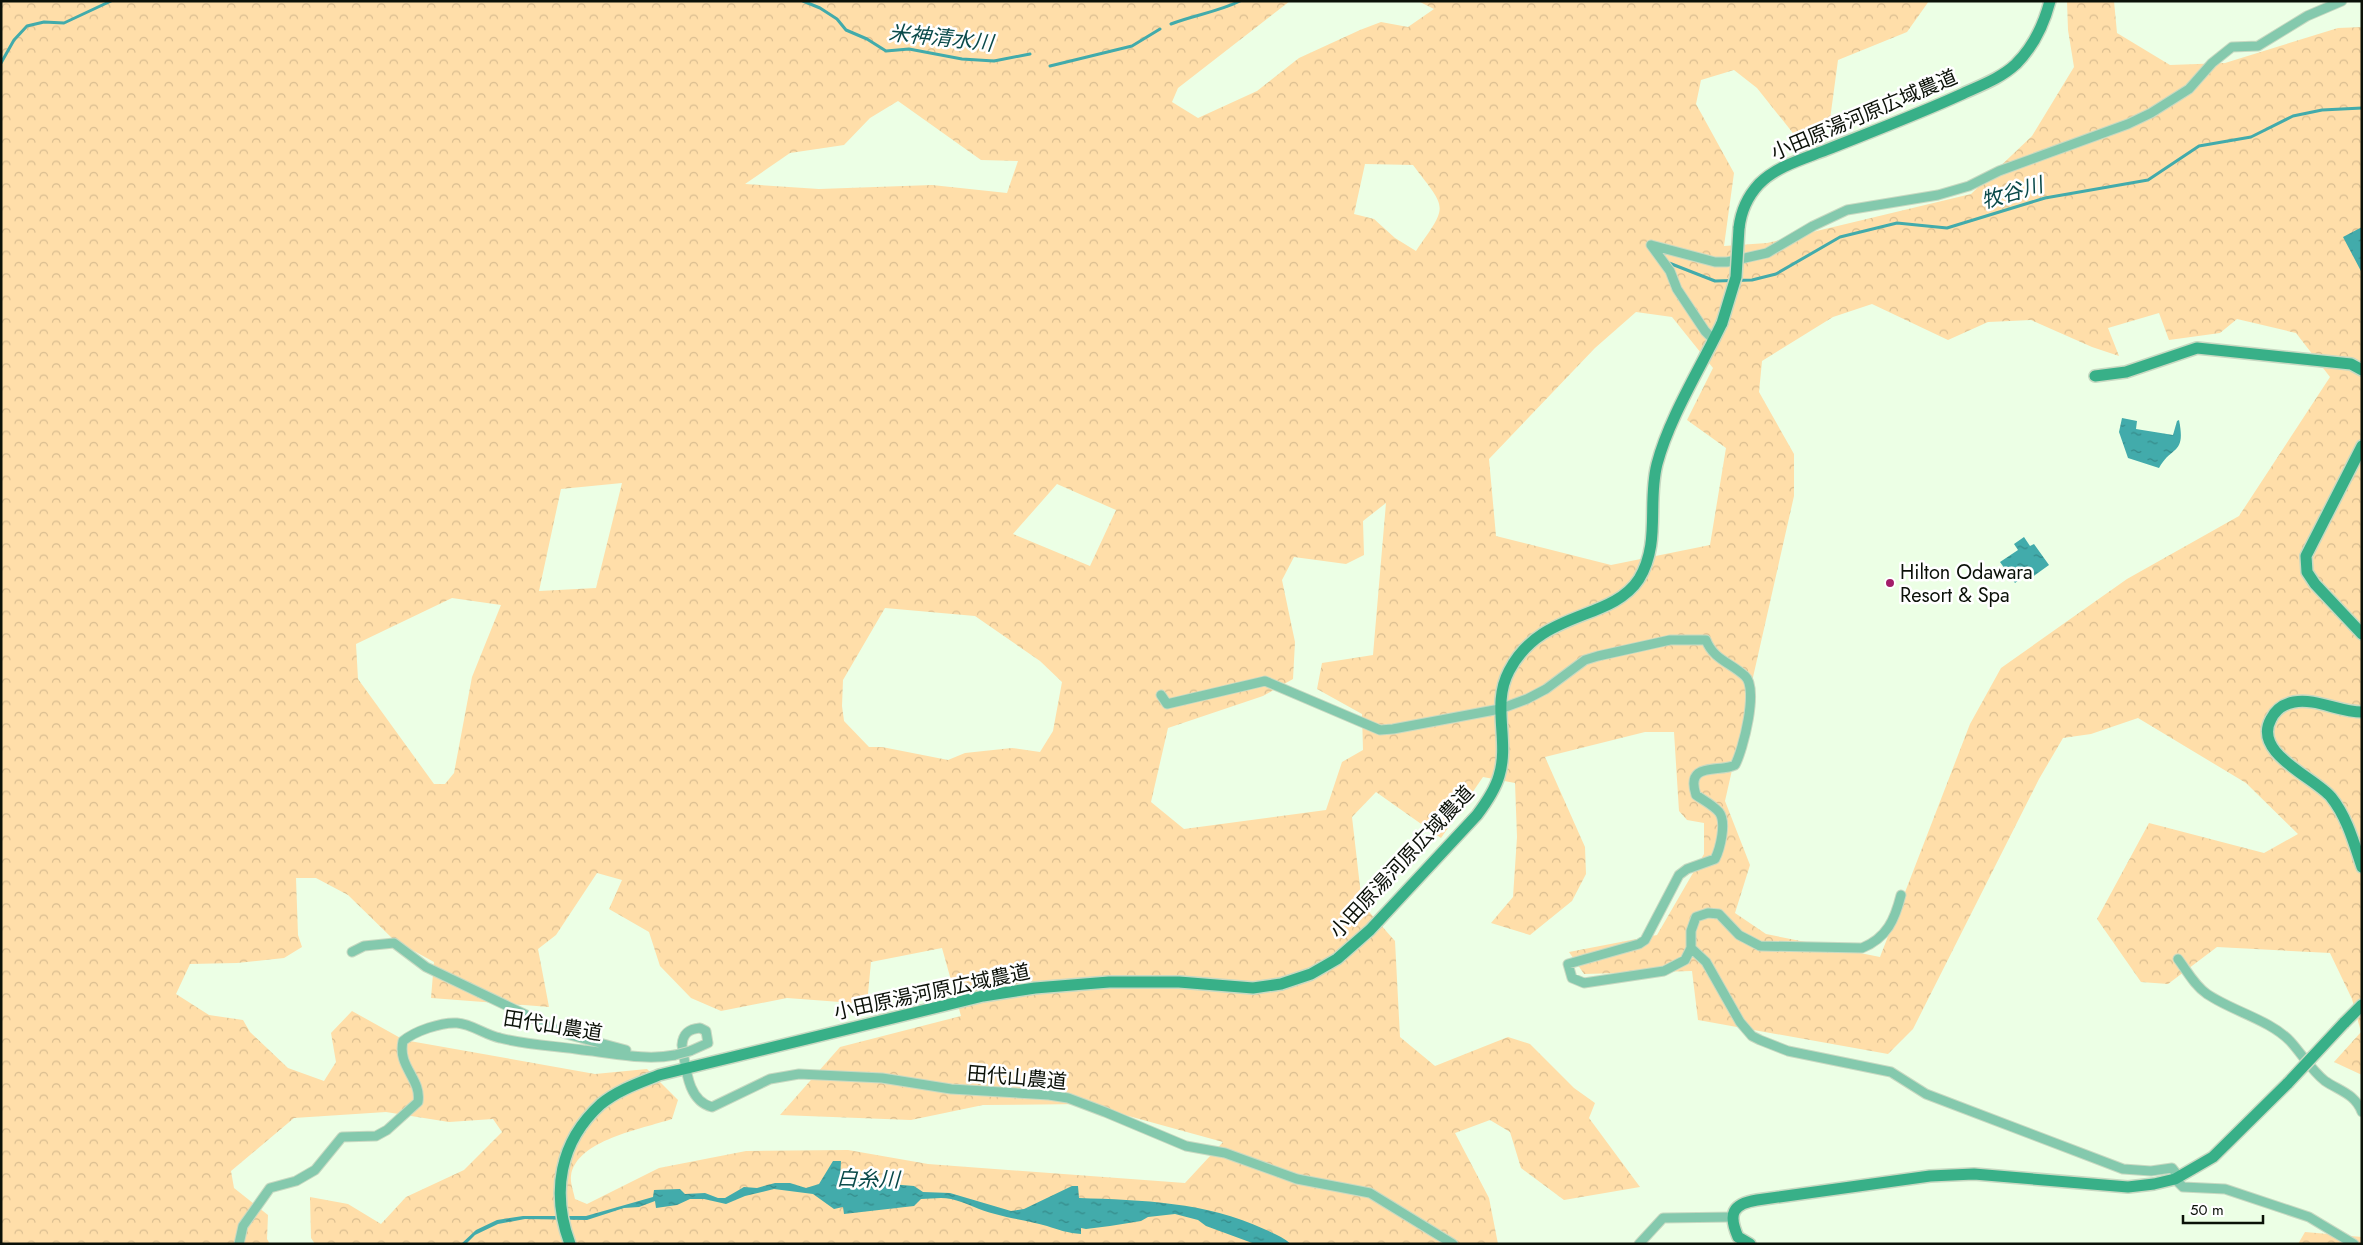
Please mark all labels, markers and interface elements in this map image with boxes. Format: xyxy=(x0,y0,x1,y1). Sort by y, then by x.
water label: 米神清水川 xyxy=(887,18,997,59)
street label: 小田原湯河原広域農道 xyxy=(1766,63,1962,167)
water label: 牧谷川 xyxy=(1978,169,2048,216)
place label: Hilton Odawara Resort & Spa xyxy=(1900,558,2033,610)
marker: Hilton Odawara Resort & Spa xyxy=(1884,577,1896,589)
street label: 小田原湯河原広域農道 xyxy=(1323,779,1481,945)
street label: 小田原湯河原広域農道 xyxy=(831,957,1033,1027)
street label: 田代山農道 xyxy=(501,1004,605,1048)
street label: 田代山農道 xyxy=(966,1059,1068,1097)
water label: 白糸川 xyxy=(836,1163,902,1195)
scale bar xyxy=(2183,1192,2263,1224)
text: 50 m xyxy=(2190,1199,2224,1221)

